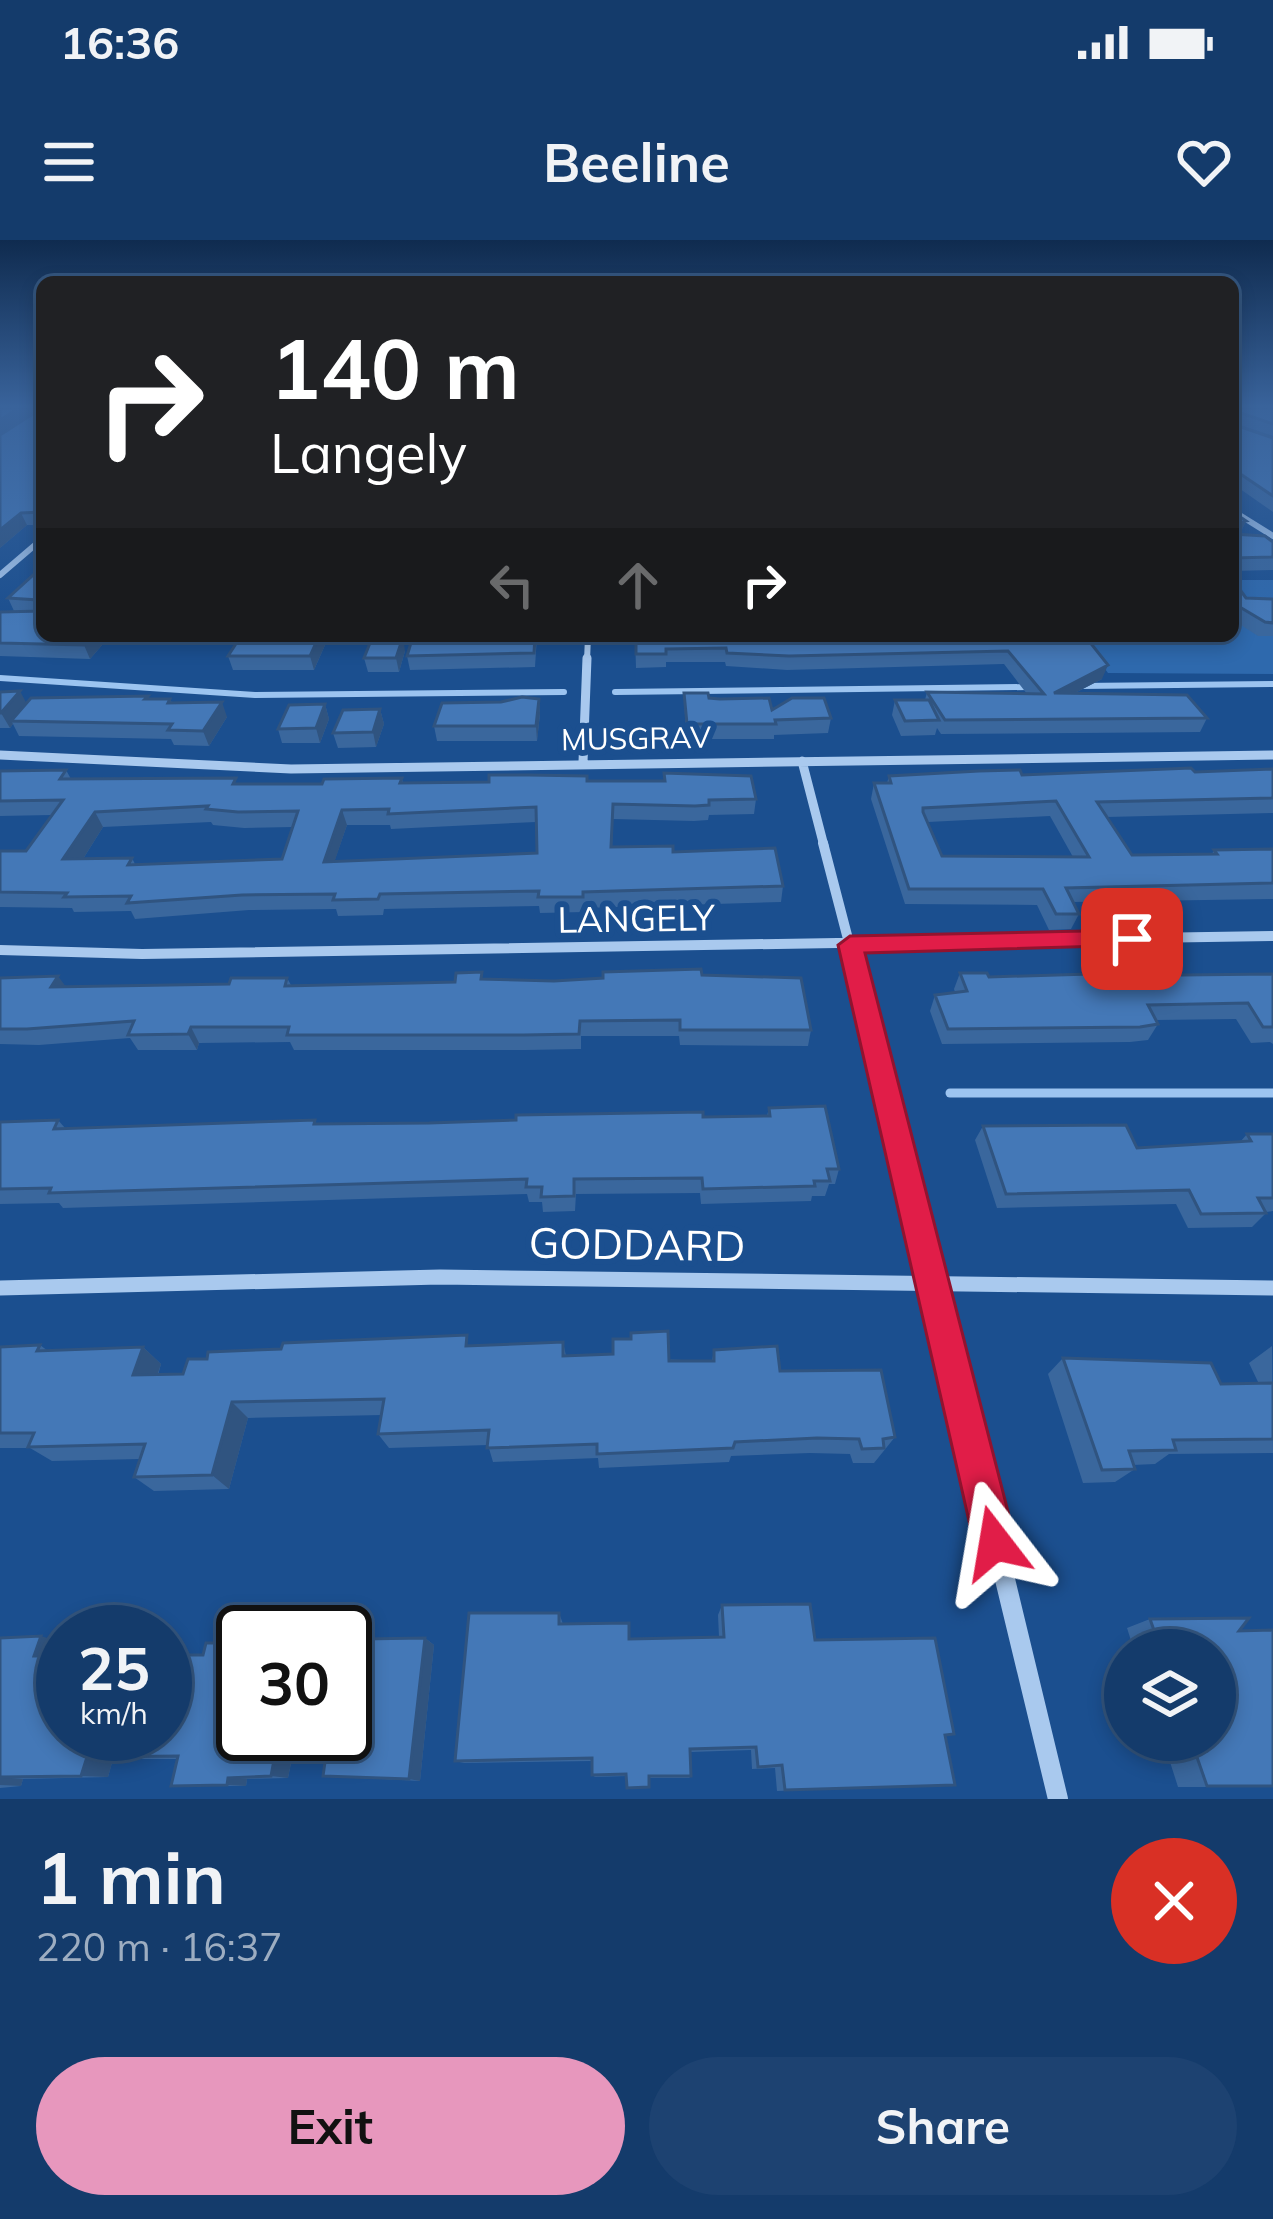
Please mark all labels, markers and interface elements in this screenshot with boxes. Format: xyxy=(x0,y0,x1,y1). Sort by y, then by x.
text: 16:36 xyxy=(60,14,179,70)
text: Beeline xyxy=(543,128,730,196)
icon: menu xyxy=(36,129,102,195)
icon: heart xyxy=(1171,129,1237,195)
text: 140 m xyxy=(270,315,520,420)
icon: right xyxy=(72,324,228,480)
text: Langely xyxy=(270,419,467,487)
icon: left xyxy=(479,552,545,618)
icon: ahead xyxy=(605,552,671,618)
icon: right xyxy=(731,552,797,618)
street label: MUSGRAV xyxy=(561,718,711,758)
pin xyxy=(1081,888,1183,990)
street label: LANGELY xyxy=(557,894,716,942)
icon: arrive xyxy=(1099,906,1165,972)
street label: GODDARD xyxy=(528,1216,746,1272)
position arrow xyxy=(932,1480,1058,1606)
speed limit sign: 30 xyxy=(216,1605,372,1761)
map controls xyxy=(1104,1629,1236,1761)
button: layers xyxy=(1104,1629,1236,1761)
text: 25 xyxy=(78,1630,150,1705)
text: km/h xyxy=(80,1694,148,1732)
text: 1 min xyxy=(36,1832,226,1922)
button: close xyxy=(1111,1838,1237,1964)
text: 220 m · 16:37 xyxy=(36,1922,282,1971)
button: Exit xyxy=(36,2057,625,2195)
button: Share xyxy=(649,2057,1237,2195)

